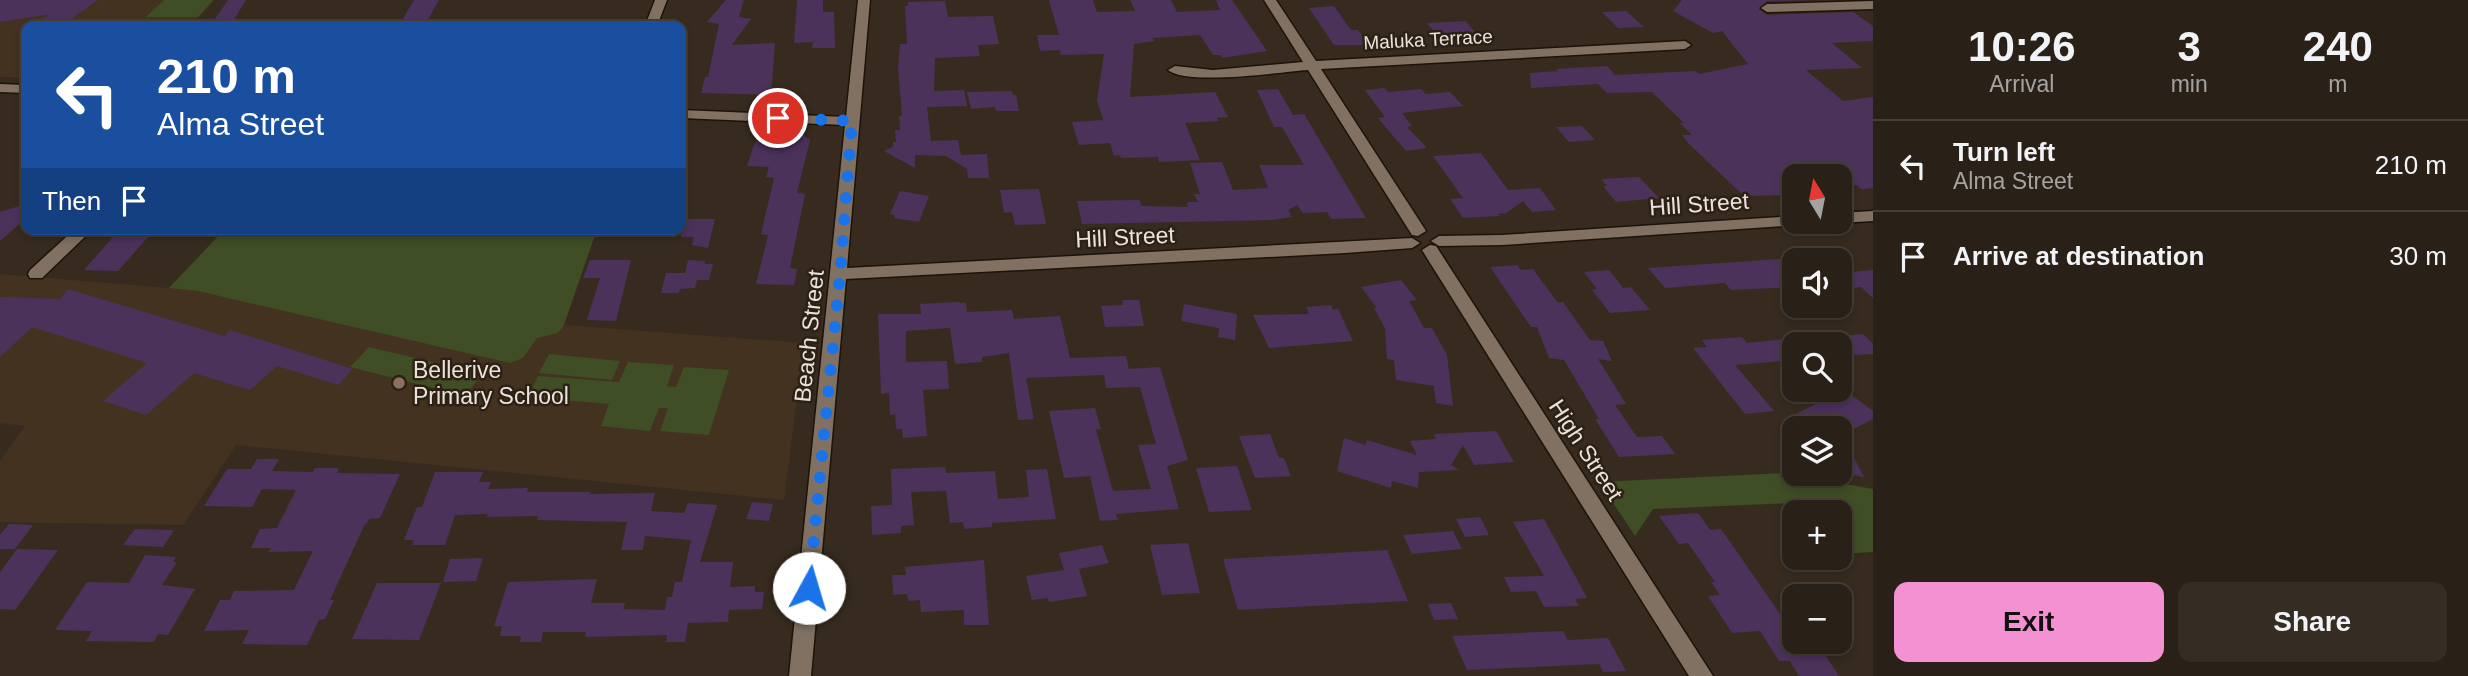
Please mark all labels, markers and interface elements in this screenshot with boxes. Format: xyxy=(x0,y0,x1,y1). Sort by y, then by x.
text: 10:26 xyxy=(1968,23,2076,70)
text: 3 xyxy=(2177,23,2201,70)
text: 240 xyxy=(2303,23,2373,70)
street label: Maluka Terrace xyxy=(1363,26,1493,53)
icon: left xyxy=(42,49,133,140)
text: 210 m xyxy=(157,49,296,103)
text: Arrival xyxy=(1989,71,2054,97)
text: min xyxy=(2171,71,2208,97)
text: m xyxy=(2328,71,2347,97)
pin xyxy=(748,88,808,148)
icon: arrive xyxy=(759,99,797,137)
text: Alma Street xyxy=(157,106,324,142)
text: Turn left xyxy=(1953,137,2055,167)
icon: left xyxy=(1894,147,1932,185)
text: 210 m xyxy=(2375,150,2447,180)
north arrow xyxy=(1782,164,1852,234)
map controls xyxy=(1782,164,1852,654)
text: Alma Street xyxy=(1953,168,2073,194)
icon: arrive xyxy=(115,182,153,220)
text: Then xyxy=(42,186,101,216)
street label: Hill Street xyxy=(1648,188,1750,220)
street label: Hill Street xyxy=(1075,221,1176,253)
icon: arrive xyxy=(1894,238,1932,276)
text: Arrive at destination xyxy=(1953,241,2204,271)
text: 30 m xyxy=(2389,241,2447,271)
button: sound xyxy=(1782,248,1852,318)
street label: Beach Street xyxy=(789,268,829,403)
button: search xyxy=(1782,332,1852,402)
place label: Bellerive Primary School xyxy=(413,357,569,409)
marker: Bellerive Primary School xyxy=(391,375,407,391)
street label: High Street xyxy=(1544,395,1629,506)
button: layers xyxy=(1782,416,1852,486)
button: + xyxy=(1782,500,1852,570)
position arrow xyxy=(772,551,846,625)
button: Exit xyxy=(1894,582,2164,662)
button: Share xyxy=(2178,582,2447,662)
button: − xyxy=(1782,584,1852,654)

